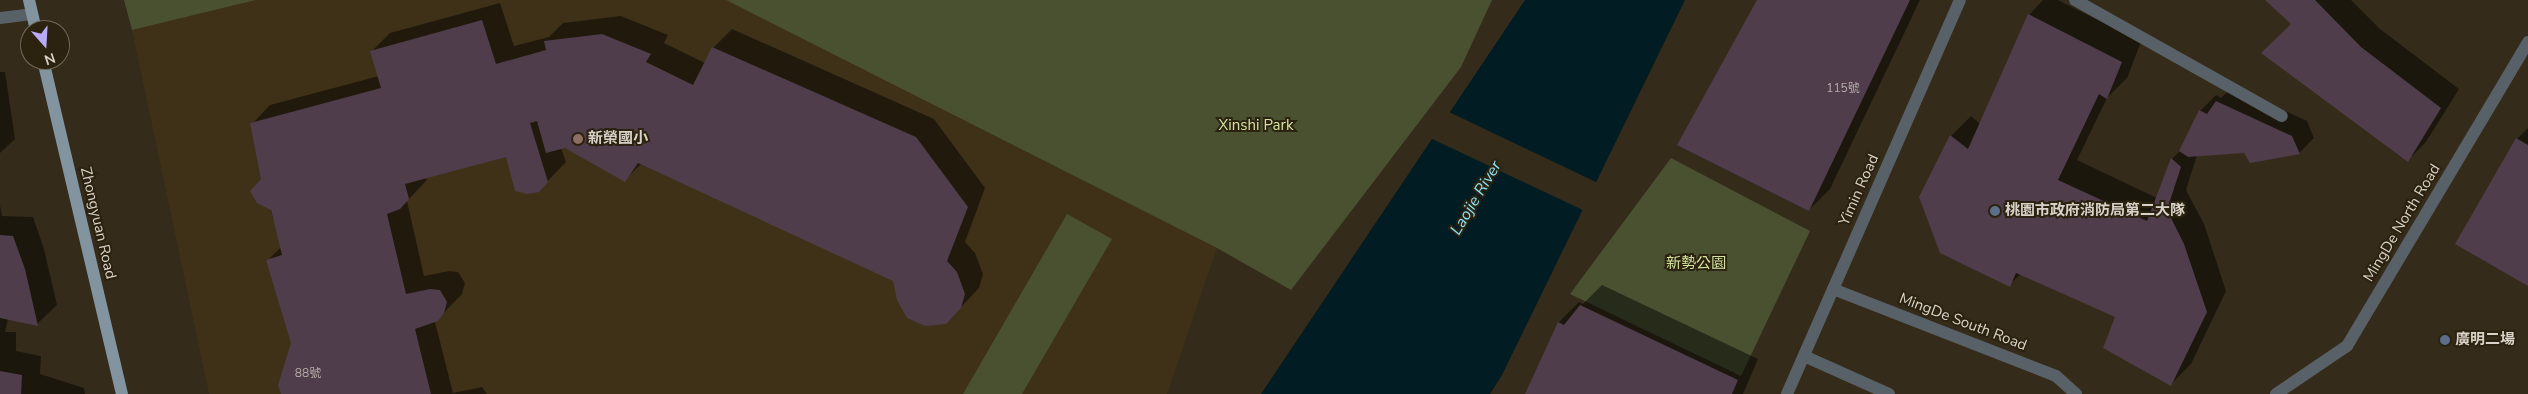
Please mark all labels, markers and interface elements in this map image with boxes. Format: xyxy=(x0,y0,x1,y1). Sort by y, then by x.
north arrow xyxy=(20,20,70,70)
text: N xyxy=(42,48,58,69)
house number: 115號 xyxy=(1826,82,1860,96)
park label: Xinshi Park xyxy=(1219,117,1293,135)
place label: 新榮國小 xyxy=(588,130,648,148)
marker: 新榮國小 xyxy=(572,133,584,145)
street label: Yimin Road xyxy=(1835,152,1883,228)
water label: Laojie River xyxy=(1446,158,1506,238)
street label: MingDe North Road xyxy=(2360,161,2444,285)
street label: Zhongyuan Road xyxy=(76,165,120,281)
place label: 桃園市政府消防局第二大隊 xyxy=(2005,202,2185,220)
marker: 桃園市政府消防局第二大隊 xyxy=(1989,205,2001,217)
park label: 新勢公園 xyxy=(1666,255,1726,273)
street label: MingDe South Road xyxy=(1897,289,2029,355)
place label: 廣明二場 xyxy=(2455,331,2515,349)
marker: 廣明二場 xyxy=(2439,334,2451,346)
house number: 88號 xyxy=(295,367,321,381)

